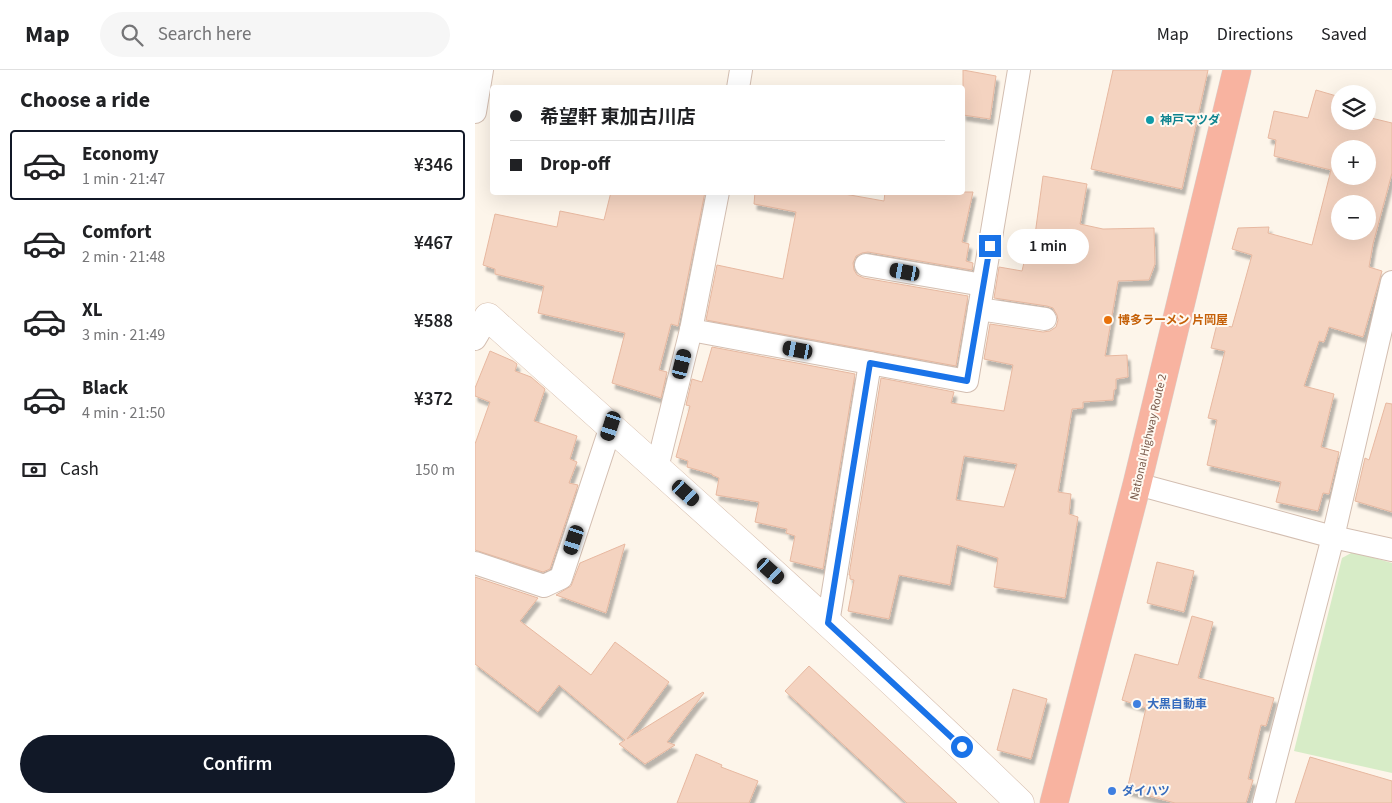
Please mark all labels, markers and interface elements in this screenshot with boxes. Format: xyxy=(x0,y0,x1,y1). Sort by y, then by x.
search box xyxy=(100,12,450,57)
text: Map xyxy=(25,17,70,52)
icon: search xyxy=(118,21,146,49)
text: Search here xyxy=(158,21,251,48)
text: Map xyxy=(1157,22,1189,47)
text: Directions xyxy=(1217,22,1293,47)
text: Saved xyxy=(1321,22,1367,47)
text: Choose a ride xyxy=(20,84,150,116)
map controls xyxy=(1331,85,1376,240)
button: layers xyxy=(1331,85,1376,130)
text: 希望軒 東加古川店 xyxy=(540,104,696,131)
place label: 神戸マツダ xyxy=(1160,112,1220,129)
marker: 神戸マツダ xyxy=(1144,114,1156,126)
button: + xyxy=(1331,140,1376,185)
text: Economy xyxy=(82,141,159,168)
icon: car xyxy=(22,143,67,188)
text: Drop-off xyxy=(540,151,610,178)
text: ¥346 xyxy=(414,152,453,179)
text: 1 min · 21:47 xyxy=(82,168,165,190)
button: − xyxy=(1331,195,1376,240)
text: Comfort xyxy=(82,219,152,246)
icon: car xyxy=(22,221,67,266)
callout: 1 min xyxy=(1007,228,1090,264)
text: ¥467 xyxy=(414,230,453,257)
route end xyxy=(979,235,1001,257)
text: 1 min xyxy=(1029,235,1067,257)
text: 2 min · 21:48 xyxy=(82,246,165,268)
car xyxy=(888,262,921,282)
text: XL xyxy=(82,297,103,324)
icon: car xyxy=(22,299,67,344)
text: ¥588 xyxy=(414,308,453,335)
place label: 博多ラーメン 片岡屋 xyxy=(1118,312,1228,329)
marker: 博多ラーメン 片岡屋 xyxy=(1102,314,1114,326)
text: 3 min · 21:49 xyxy=(82,324,165,346)
car xyxy=(781,340,814,360)
car xyxy=(671,348,692,380)
street label: National Highway Route 2 xyxy=(1126,372,1171,502)
text: Black xyxy=(82,375,128,402)
icon: car xyxy=(22,377,67,422)
text: ¥372 xyxy=(414,386,453,413)
text: 4 min · 21:50 xyxy=(82,402,165,424)
car xyxy=(599,409,622,443)
icon: cash xyxy=(20,456,48,484)
text: Cash xyxy=(60,456,99,483)
text: 150 m xyxy=(415,459,455,481)
car xyxy=(669,477,702,509)
car xyxy=(562,523,585,557)
car xyxy=(754,555,787,587)
place label: 大黒自動車 xyxy=(1147,696,1207,713)
marker: 大黒自動車 xyxy=(1131,698,1143,710)
button: Confirm xyxy=(20,735,455,793)
route start xyxy=(951,736,973,758)
place label: ダイハツ xyxy=(1122,783,1170,800)
marker: ダイハツ xyxy=(1106,785,1118,797)

